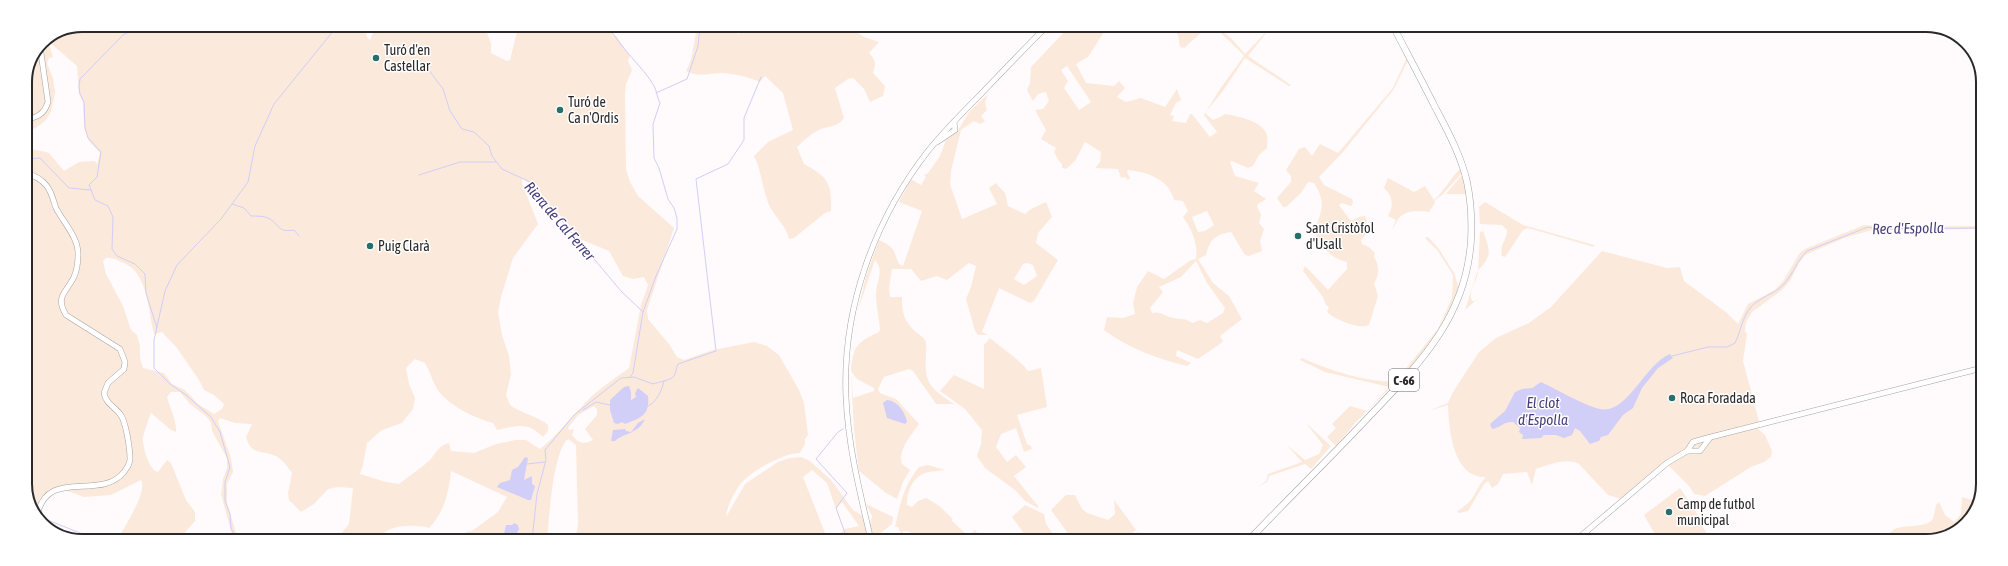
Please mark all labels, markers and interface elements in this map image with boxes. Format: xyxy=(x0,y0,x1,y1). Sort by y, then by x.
place label: Turó d'en Castellar xyxy=(384,42,431,74)
marker: Turó d'en Castellar xyxy=(371,53,381,63)
place label: Turó de Ca n'Ordis xyxy=(568,94,619,126)
marker: Turó de Ca n'Ordis xyxy=(555,105,565,115)
water label: Riera de Cal Ferrer xyxy=(521,178,599,264)
water label: Rec d'Espolla xyxy=(1872,219,1944,237)
place label: Sant Cristòfol d'Usall xyxy=(1306,220,1375,252)
marker: Sant Cristòfol d'Usall xyxy=(1293,231,1303,241)
place label: Puig Clarà xyxy=(378,238,430,254)
marker: Puig Clarà xyxy=(365,241,375,251)
road number: C-66 xyxy=(1389,369,1419,391)
place label: Roca Foradada xyxy=(1680,390,1756,406)
marker: Roca Foradada xyxy=(1667,393,1677,403)
water label: El clot d'Espolla xyxy=(1518,394,1568,428)
place label: Camp de futbol municipal xyxy=(1677,496,1755,528)
marker: Camp de futbol municipal xyxy=(1664,507,1674,517)

